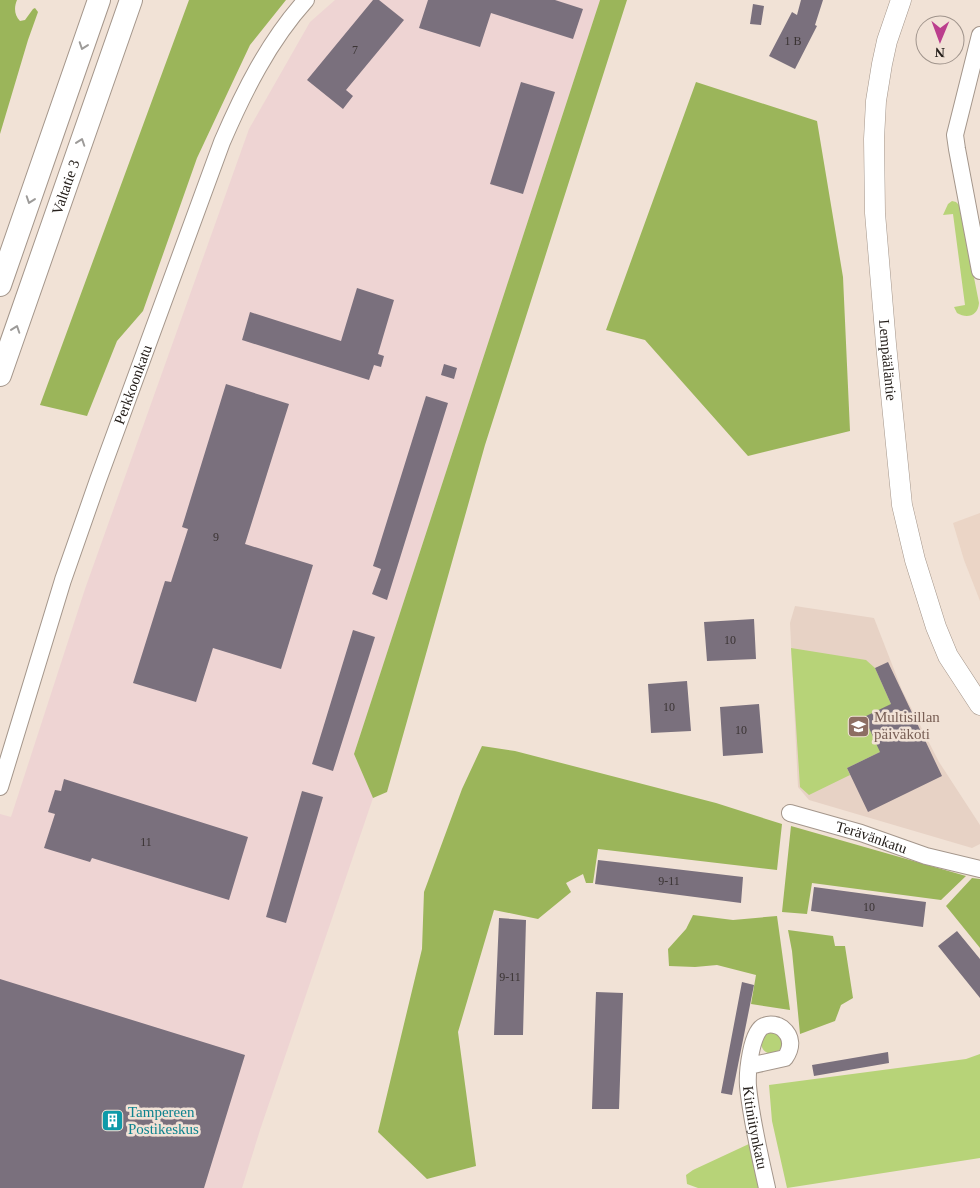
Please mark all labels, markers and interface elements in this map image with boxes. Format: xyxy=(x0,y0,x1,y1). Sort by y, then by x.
north arrow xyxy=(915,15,965,65)
house number: 1 B xyxy=(784,34,802,48)
one-way arrow xyxy=(79,41,89,50)
house number: 7 xyxy=(352,43,358,57)
text: N xyxy=(935,45,945,60)
one-way arrow xyxy=(75,139,85,147)
street label: Valtatie 3 xyxy=(49,158,83,217)
one-way arrow xyxy=(26,195,36,203)
street label: Lempääläntie xyxy=(876,319,900,402)
one-way arrow xyxy=(10,325,20,333)
street label: Perkkoonkatu xyxy=(111,342,155,426)
house number: 9 xyxy=(213,530,219,544)
house number: 10 xyxy=(724,633,736,647)
house number: 10 xyxy=(663,700,675,714)
place label: Multisillan päiväkoti xyxy=(874,709,940,742)
school or university icon: Multisillan päiväkoti xyxy=(846,714,870,738)
house number: 10 xyxy=(735,723,747,737)
street label: Terävänkatu xyxy=(834,818,910,857)
house number: 11 xyxy=(140,835,152,849)
house number: 9-11 xyxy=(658,874,680,888)
house number: 10 xyxy=(863,900,875,914)
house number: 9-11 xyxy=(499,970,521,984)
street label: Kitiniitynkatu xyxy=(740,1085,771,1171)
place label: Tampereen Postikeskus xyxy=(128,1104,199,1137)
building icon: Tampereen Postikeskus xyxy=(100,1109,124,1133)

